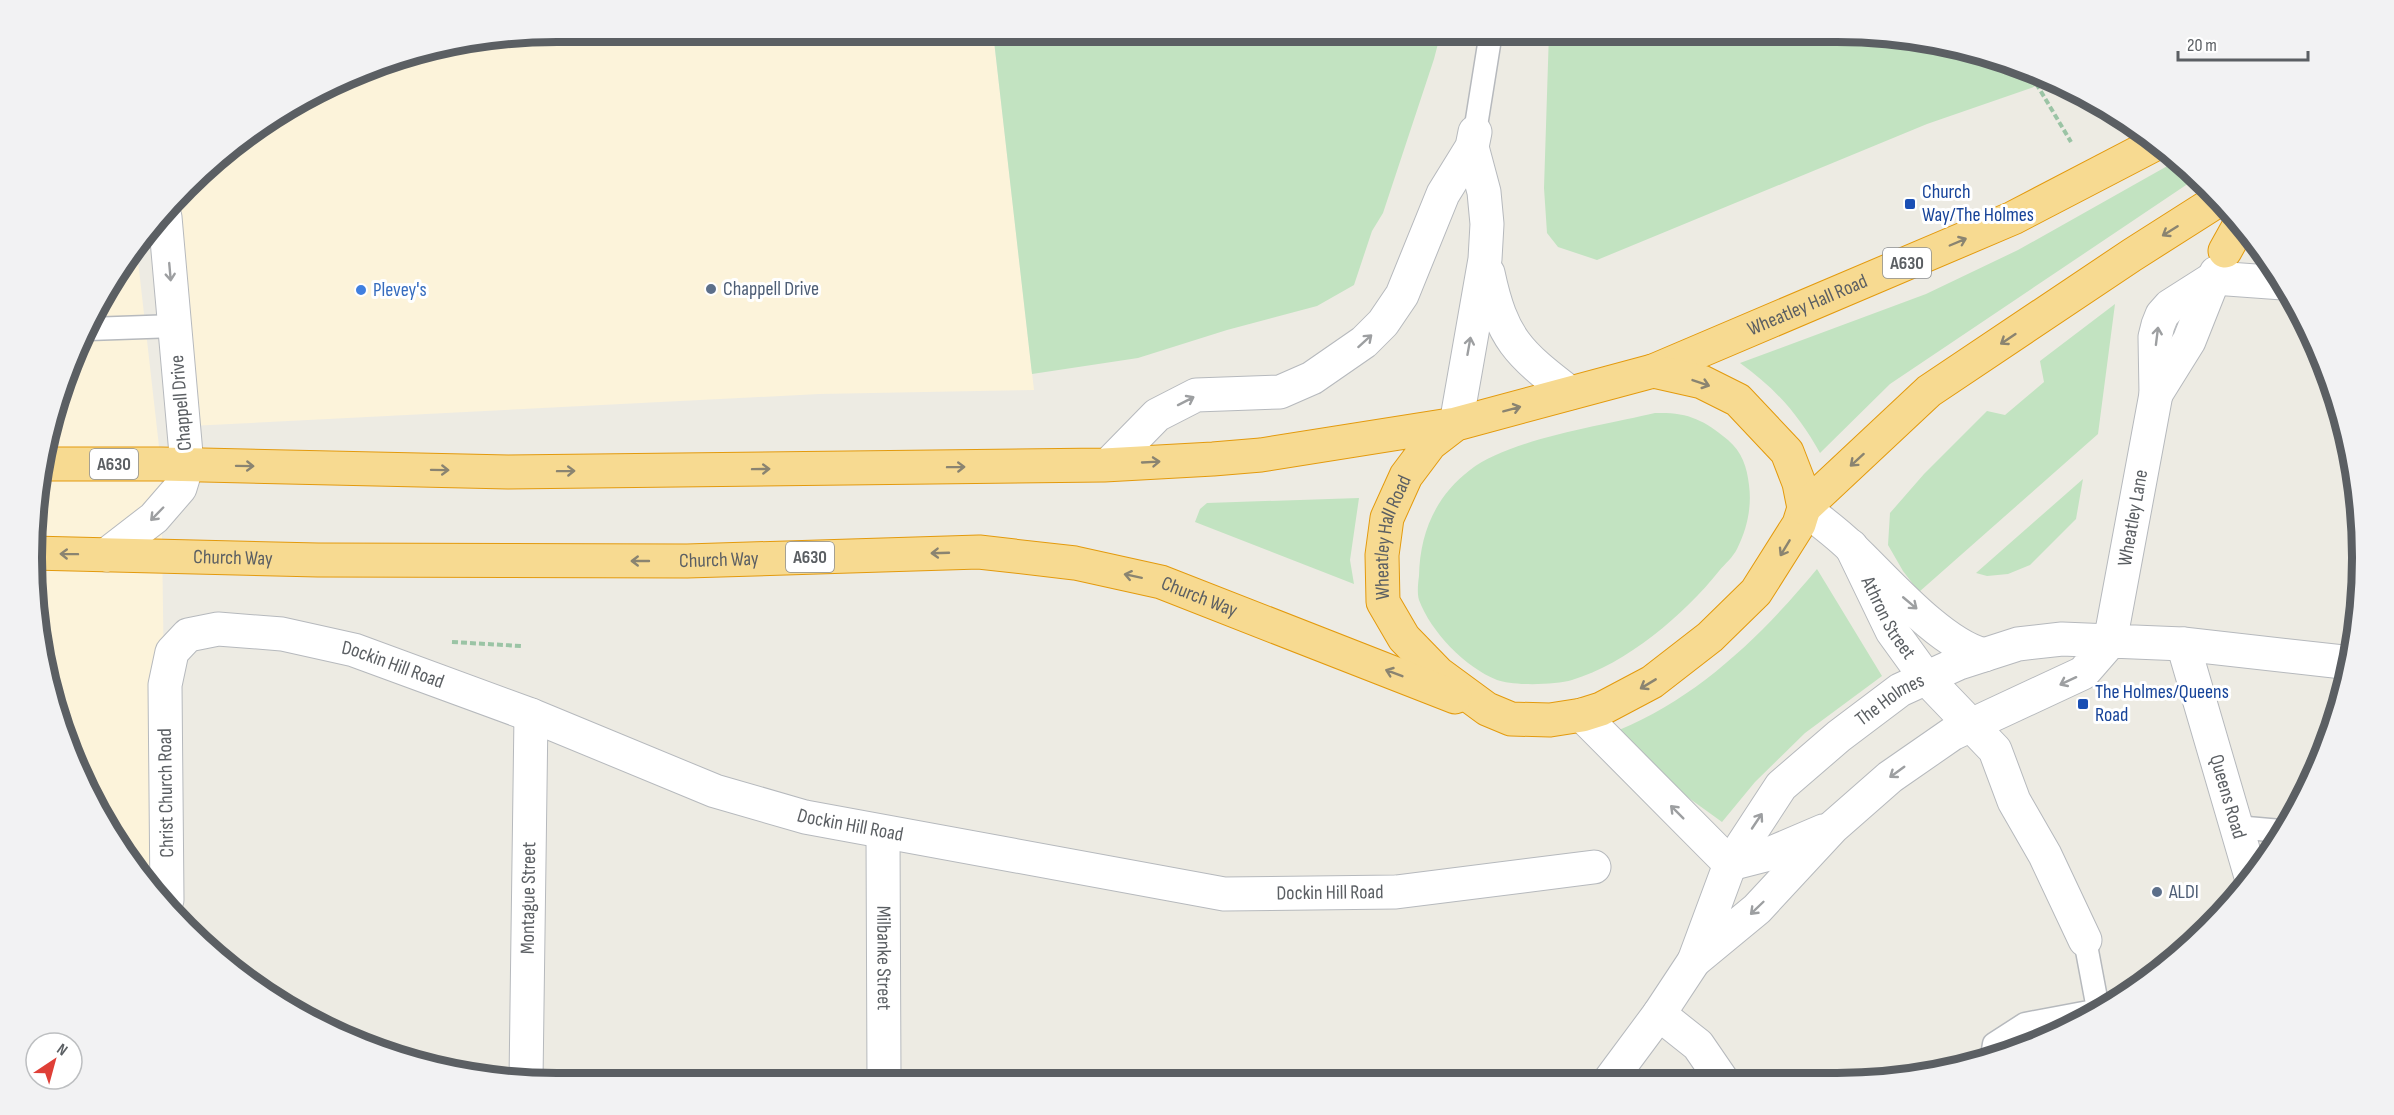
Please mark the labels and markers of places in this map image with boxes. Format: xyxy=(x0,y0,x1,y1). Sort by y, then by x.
place label: Church Way/The Holmes xyxy=(1922,180,2034,227)
marker: Church Way/The Holmes xyxy=(1903,197,1917,211)
place label: Chappell Drive xyxy=(723,277,819,301)
place label: Plevey's xyxy=(373,278,427,302)
marker: Chappell Drive xyxy=(704,282,718,296)
marker: Plevey's xyxy=(354,283,368,297)
place label: The Holmes/Queens Road xyxy=(2095,680,2229,727)
marker: The Holmes/Queens Road xyxy=(2076,697,2090,711)
place label: ALDI xyxy=(2168,880,2199,904)
marker: ALDI xyxy=(2150,885,2164,899)

